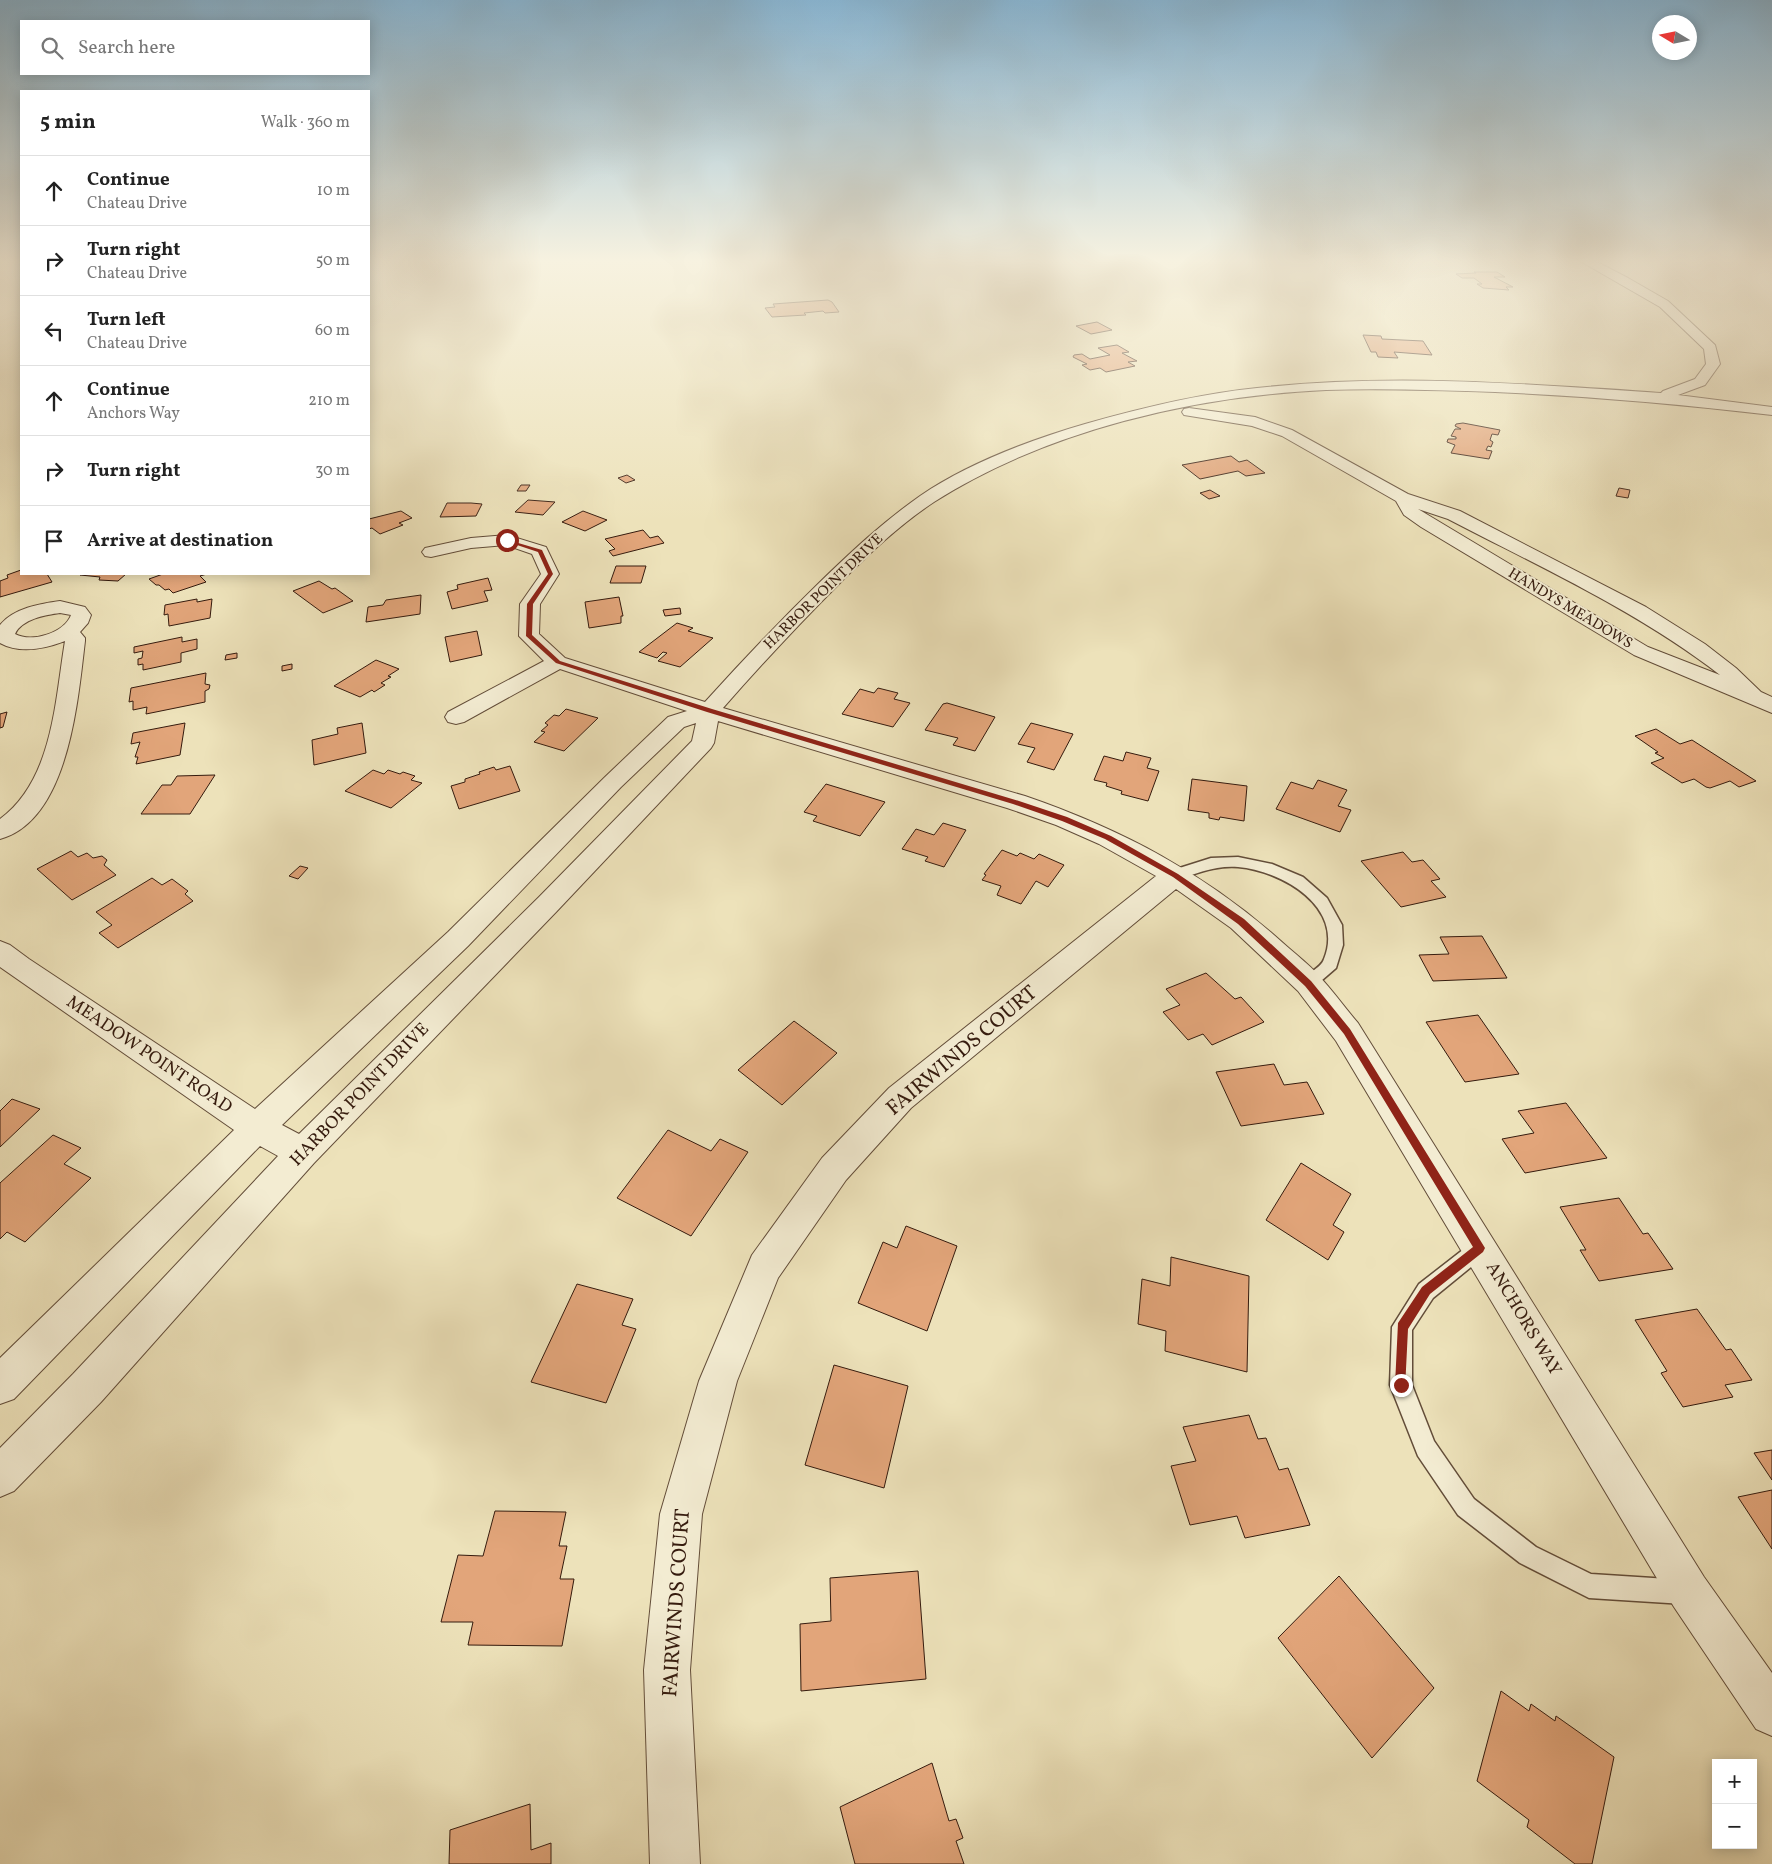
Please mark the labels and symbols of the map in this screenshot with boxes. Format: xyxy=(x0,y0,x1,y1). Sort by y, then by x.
north arrow xyxy=(1652,15,1697,60)
route start xyxy=(496,529,519,552)
street label: HARBOR POINT DRIVE xyxy=(760,529,888,655)
street label: HANDYS MEADOWS xyxy=(1504,563,1636,655)
street label: FAIRWINDS COURT xyxy=(880,979,1044,1123)
street label: MEADOW POINT ROAD xyxy=(61,990,237,1120)
street label: HARBOR POINT DRIVE xyxy=(285,1018,435,1172)
street label: ANCHORS WAY xyxy=(1479,1257,1567,1381)
route end xyxy=(1390,1374,1413,1397)
street label: FAIRWINDS COURT xyxy=(656,1508,698,1698)

